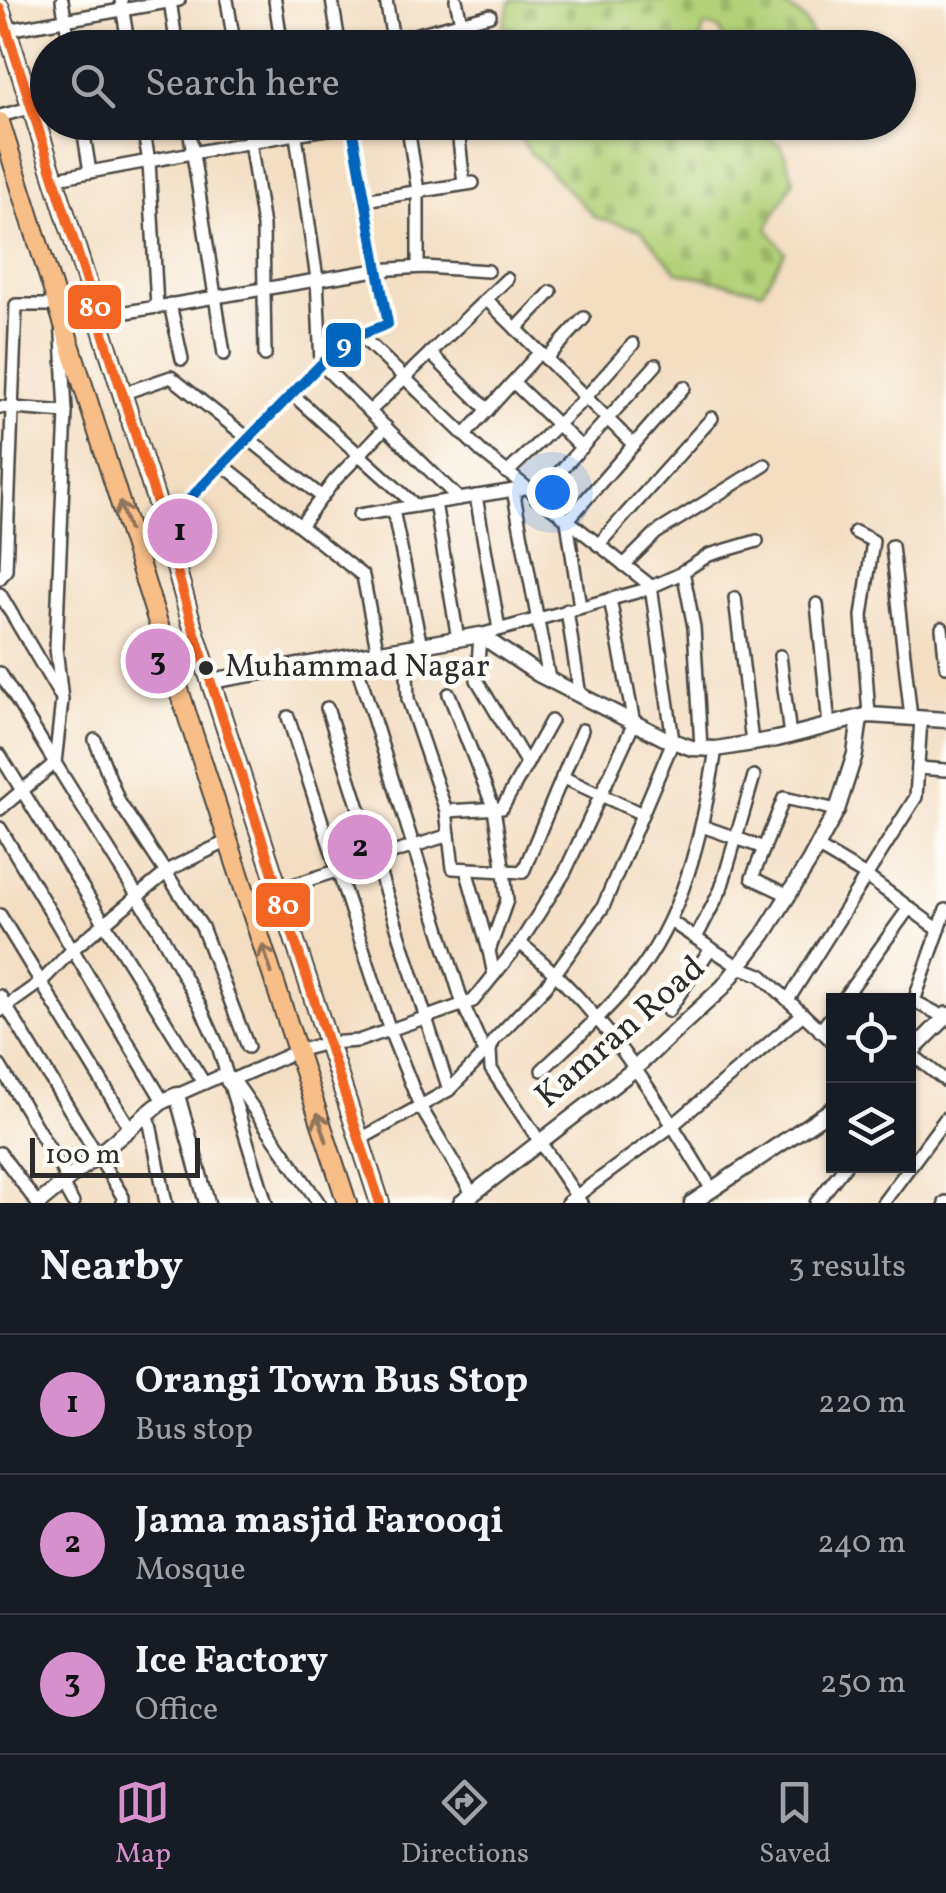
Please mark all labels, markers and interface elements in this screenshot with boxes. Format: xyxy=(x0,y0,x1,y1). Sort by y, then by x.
search box xyxy=(30,30,916,140)
icon: search xyxy=(65,58,120,113)
text: Search here xyxy=(145,59,340,112)
line badge: 80 xyxy=(66,283,123,331)
text: 80 xyxy=(79,289,111,328)
line badge: 9 xyxy=(324,321,363,369)
text: 9 xyxy=(336,327,352,366)
your location xyxy=(527,467,578,518)
pin: 1 xyxy=(148,494,212,568)
one-way arrow xyxy=(114,501,132,533)
pin: 3 xyxy=(126,624,190,698)
place label: Muhammad Nagar xyxy=(225,646,490,690)
marker: Muhammad Nagar xyxy=(196,658,216,678)
pin: 2 xyxy=(328,810,392,884)
line badge: 80 xyxy=(254,881,312,929)
text: 80 xyxy=(267,887,299,926)
one-way arrow xyxy=(257,943,275,975)
street label: Kamran Road xyxy=(526,946,716,1120)
map controls xyxy=(826,993,916,1173)
button: locate xyxy=(826,993,916,1083)
button: layers xyxy=(826,1083,916,1173)
one-way arrow xyxy=(312,1112,330,1144)
scale bar xyxy=(30,1133,200,1178)
text: 100 m xyxy=(45,1136,120,1175)
text: Nearby xyxy=(40,1239,183,1298)
text: 3 results xyxy=(788,1246,906,1290)
text: Orangi Town Bus Stop xyxy=(135,1356,528,1409)
text: 1 xyxy=(66,1382,79,1426)
text: 220 m xyxy=(818,1382,906,1426)
text: Bus stop xyxy=(135,1409,253,1453)
text: Jama masjid Farooqi xyxy=(135,1496,504,1549)
text: 2 xyxy=(64,1522,81,1566)
text: 240 m xyxy=(817,1522,906,1566)
text: Mosque xyxy=(135,1549,246,1593)
text: Ice Factory xyxy=(135,1636,328,1689)
text: 3 xyxy=(64,1662,81,1706)
text: 250 m xyxy=(820,1662,906,1706)
text: Office xyxy=(135,1689,218,1733)
tab: Map xyxy=(115,1775,171,1874)
tab: Directions xyxy=(401,1775,529,1874)
tab: Saved xyxy=(759,1775,831,1874)

